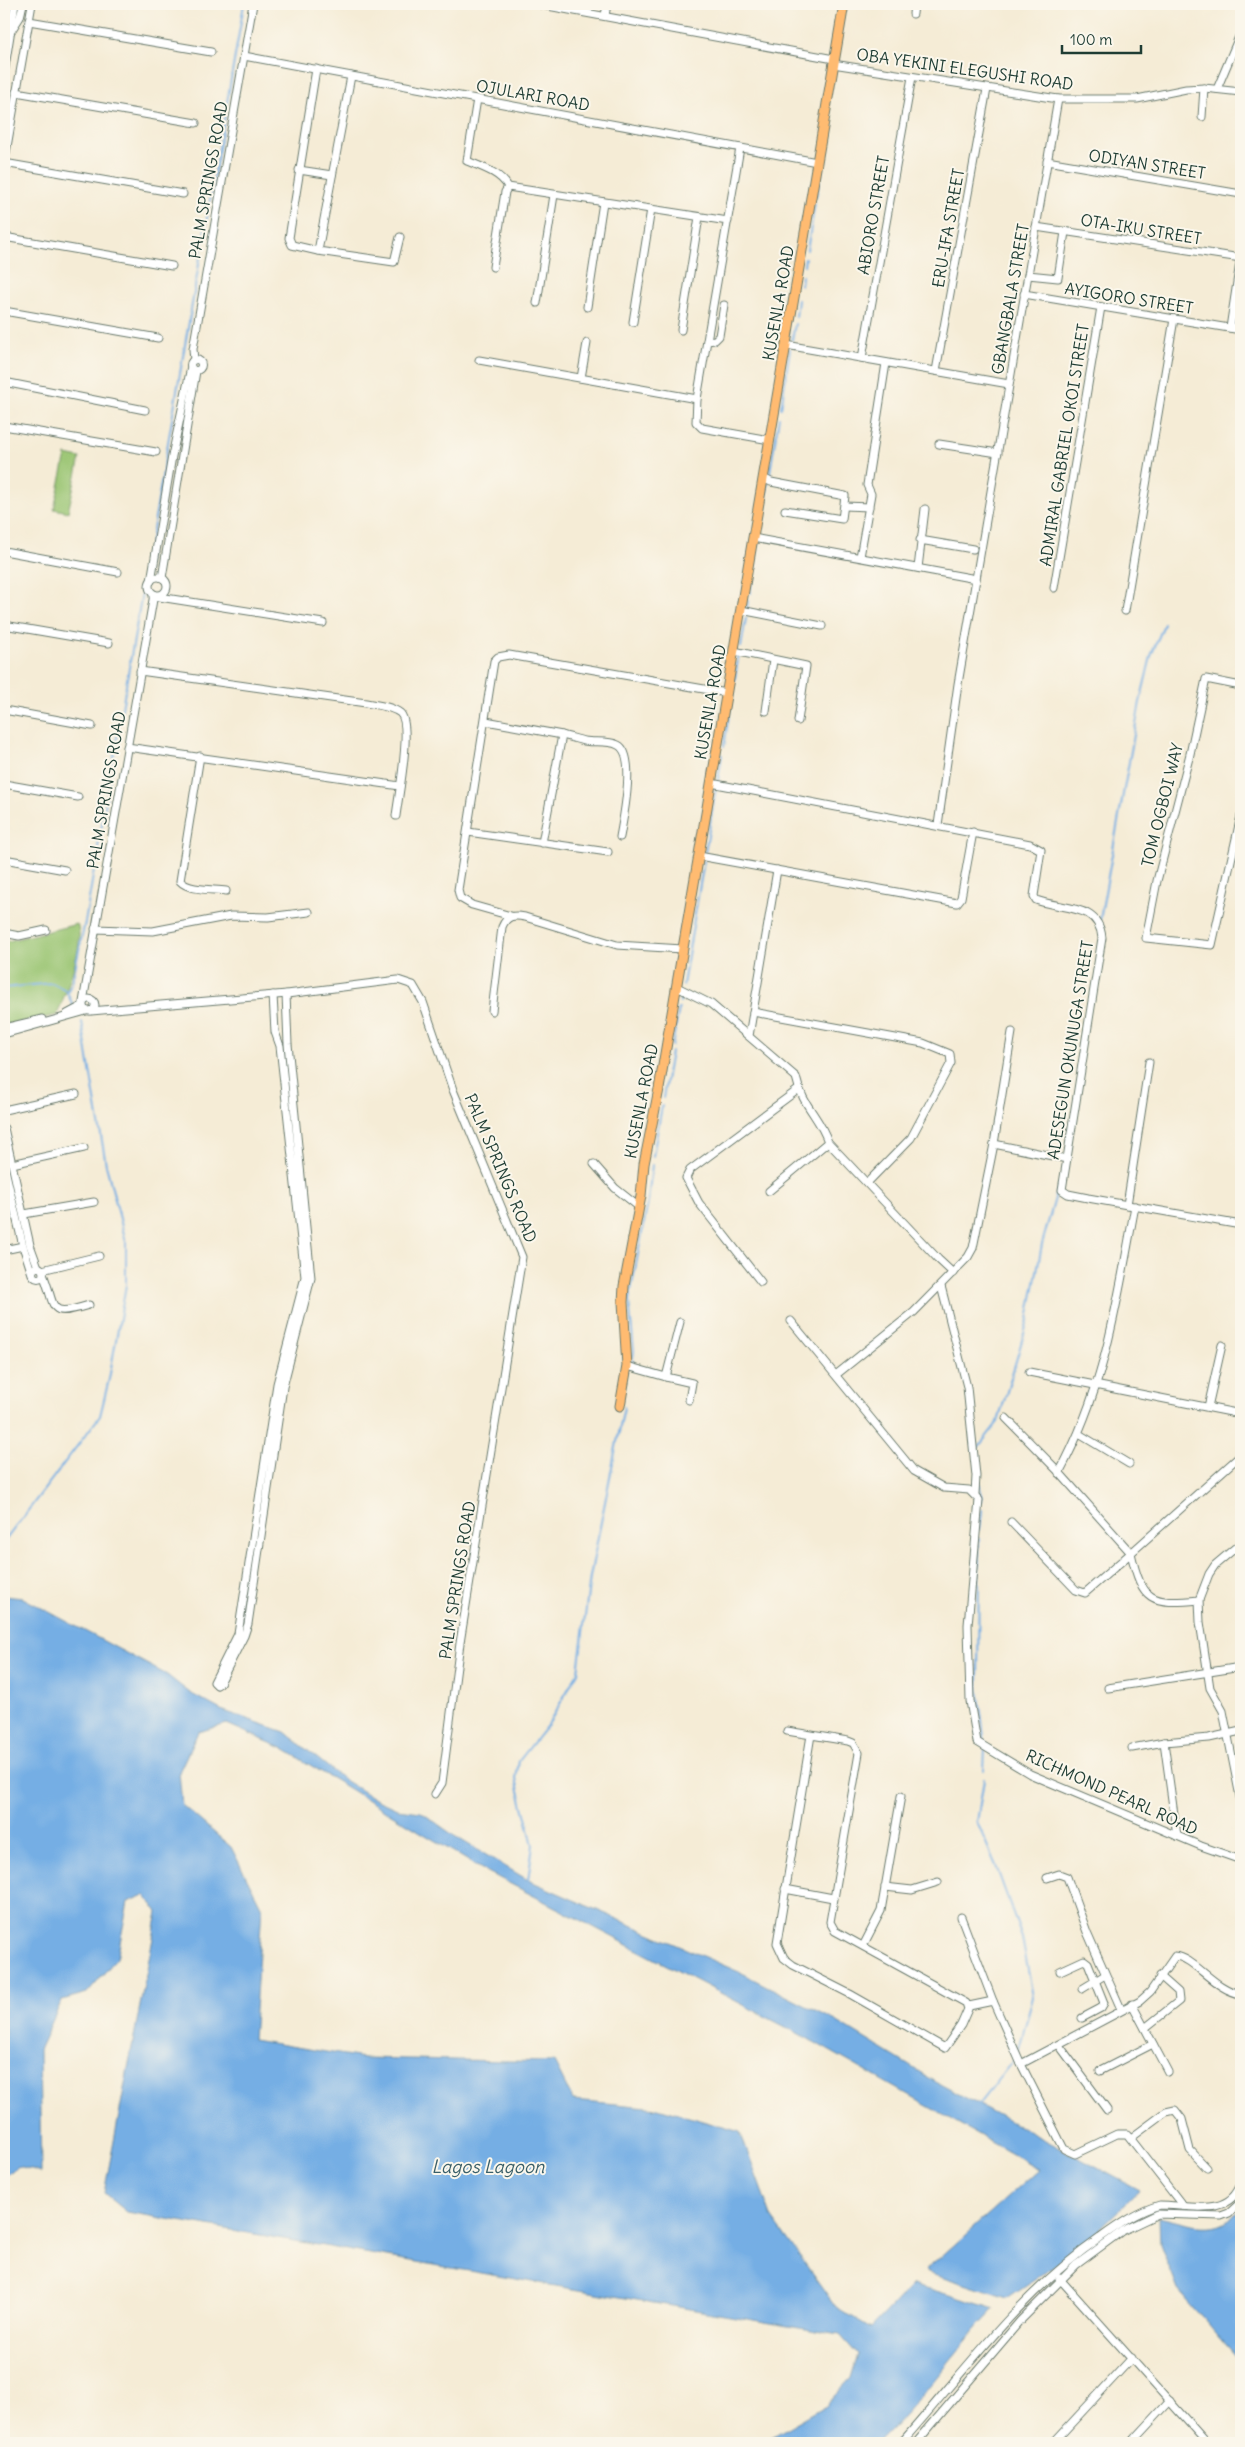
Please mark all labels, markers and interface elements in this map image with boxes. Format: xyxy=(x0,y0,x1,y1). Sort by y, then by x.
scale bar xyxy=(1062,22,1141,54)
text: 100 m xyxy=(1070,30,1112,49)
street label: OBA YEKINI ELEGUSHI ROAD xyxy=(855,44,1075,94)
street label: OJULARI ROAD xyxy=(475,75,591,115)
street label: PALM SPRINGS ROAD xyxy=(184,99,232,261)
street label: ODIYAN STREET xyxy=(1087,145,1207,183)
street label: ABIORO STREET xyxy=(853,154,893,276)
street label: ERU-IFA STREET xyxy=(928,167,968,289)
street label: OTA-IKU STREET xyxy=(1079,210,1203,248)
street label: GBANGBALA STREET xyxy=(987,222,1033,376)
street label: KUSENLA ROAD xyxy=(758,244,798,362)
street label: AYIGORO STREET xyxy=(1063,278,1195,318)
street label: ADMIRAL GABRIEL OKOI STREET xyxy=(1035,322,1093,568)
street label: KUSENLA ROAD xyxy=(690,643,730,761)
street label: PALM SPRINGS ROAD xyxy=(82,709,130,871)
street label: TOM OGBOI WAY xyxy=(1137,741,1187,869)
street label: ADESEGUN OKUNUGA STREET xyxy=(1043,939,1097,1161)
street label: KUSENLA ROAD xyxy=(620,1042,662,1160)
street label: PALM SPRINGS ROAD xyxy=(461,1090,541,1246)
street label: PALM SPRINGS ROAD xyxy=(435,1499,479,1661)
street label: RICHMOND PEARL ROAD xyxy=(1023,1745,1201,1839)
water label: Lagos Lagoon xyxy=(431,2155,545,2178)

